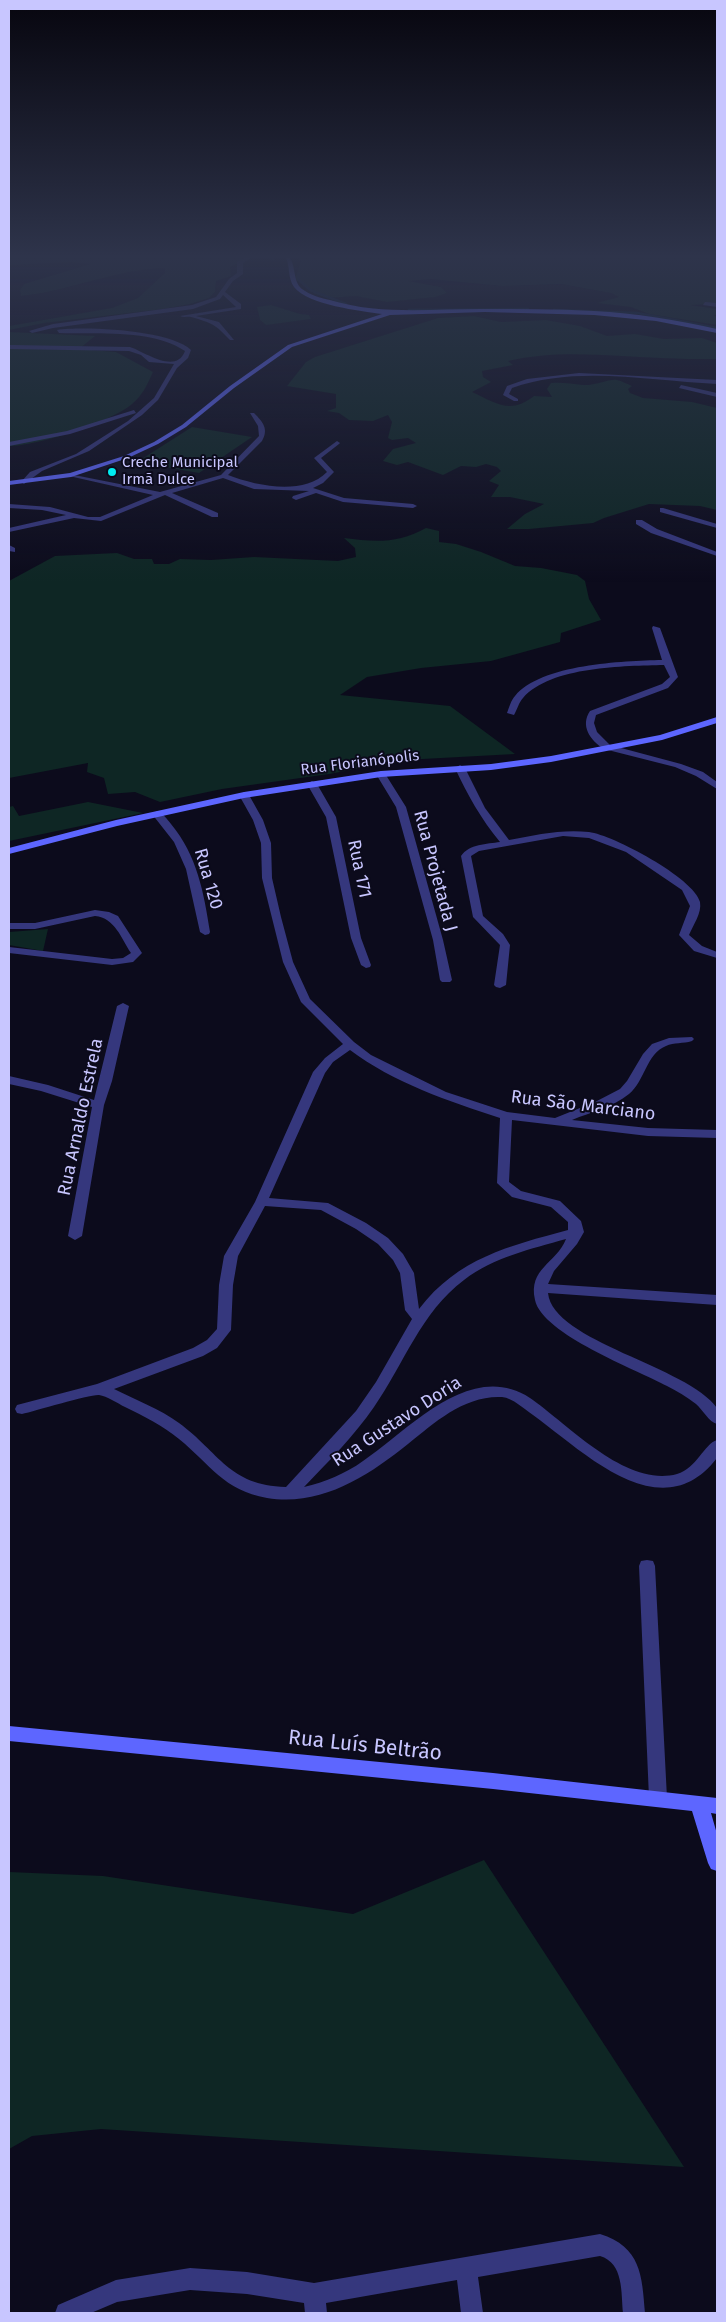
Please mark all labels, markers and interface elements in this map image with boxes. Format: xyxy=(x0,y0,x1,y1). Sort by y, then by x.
place label: Creche Municipal Irmã Dulce xyxy=(122,454,238,489)
marker: Creche Municipal Irmã Dulce xyxy=(106,466,118,478)
street label: Rua Florianópolis xyxy=(300,747,420,779)
street label: Rua Projetada J xyxy=(408,808,462,934)
street label: Rua 171 xyxy=(342,838,376,900)
street label: Rua 120 xyxy=(189,846,227,912)
street label: Rua Arnaldo Estrela xyxy=(54,1036,108,1198)
street label: Rua São Marciano xyxy=(509,1086,657,1126)
street label: Rua Gustavo Doria xyxy=(328,1372,466,1472)
street label: Rua Luís Beltrão xyxy=(287,1725,443,1767)

